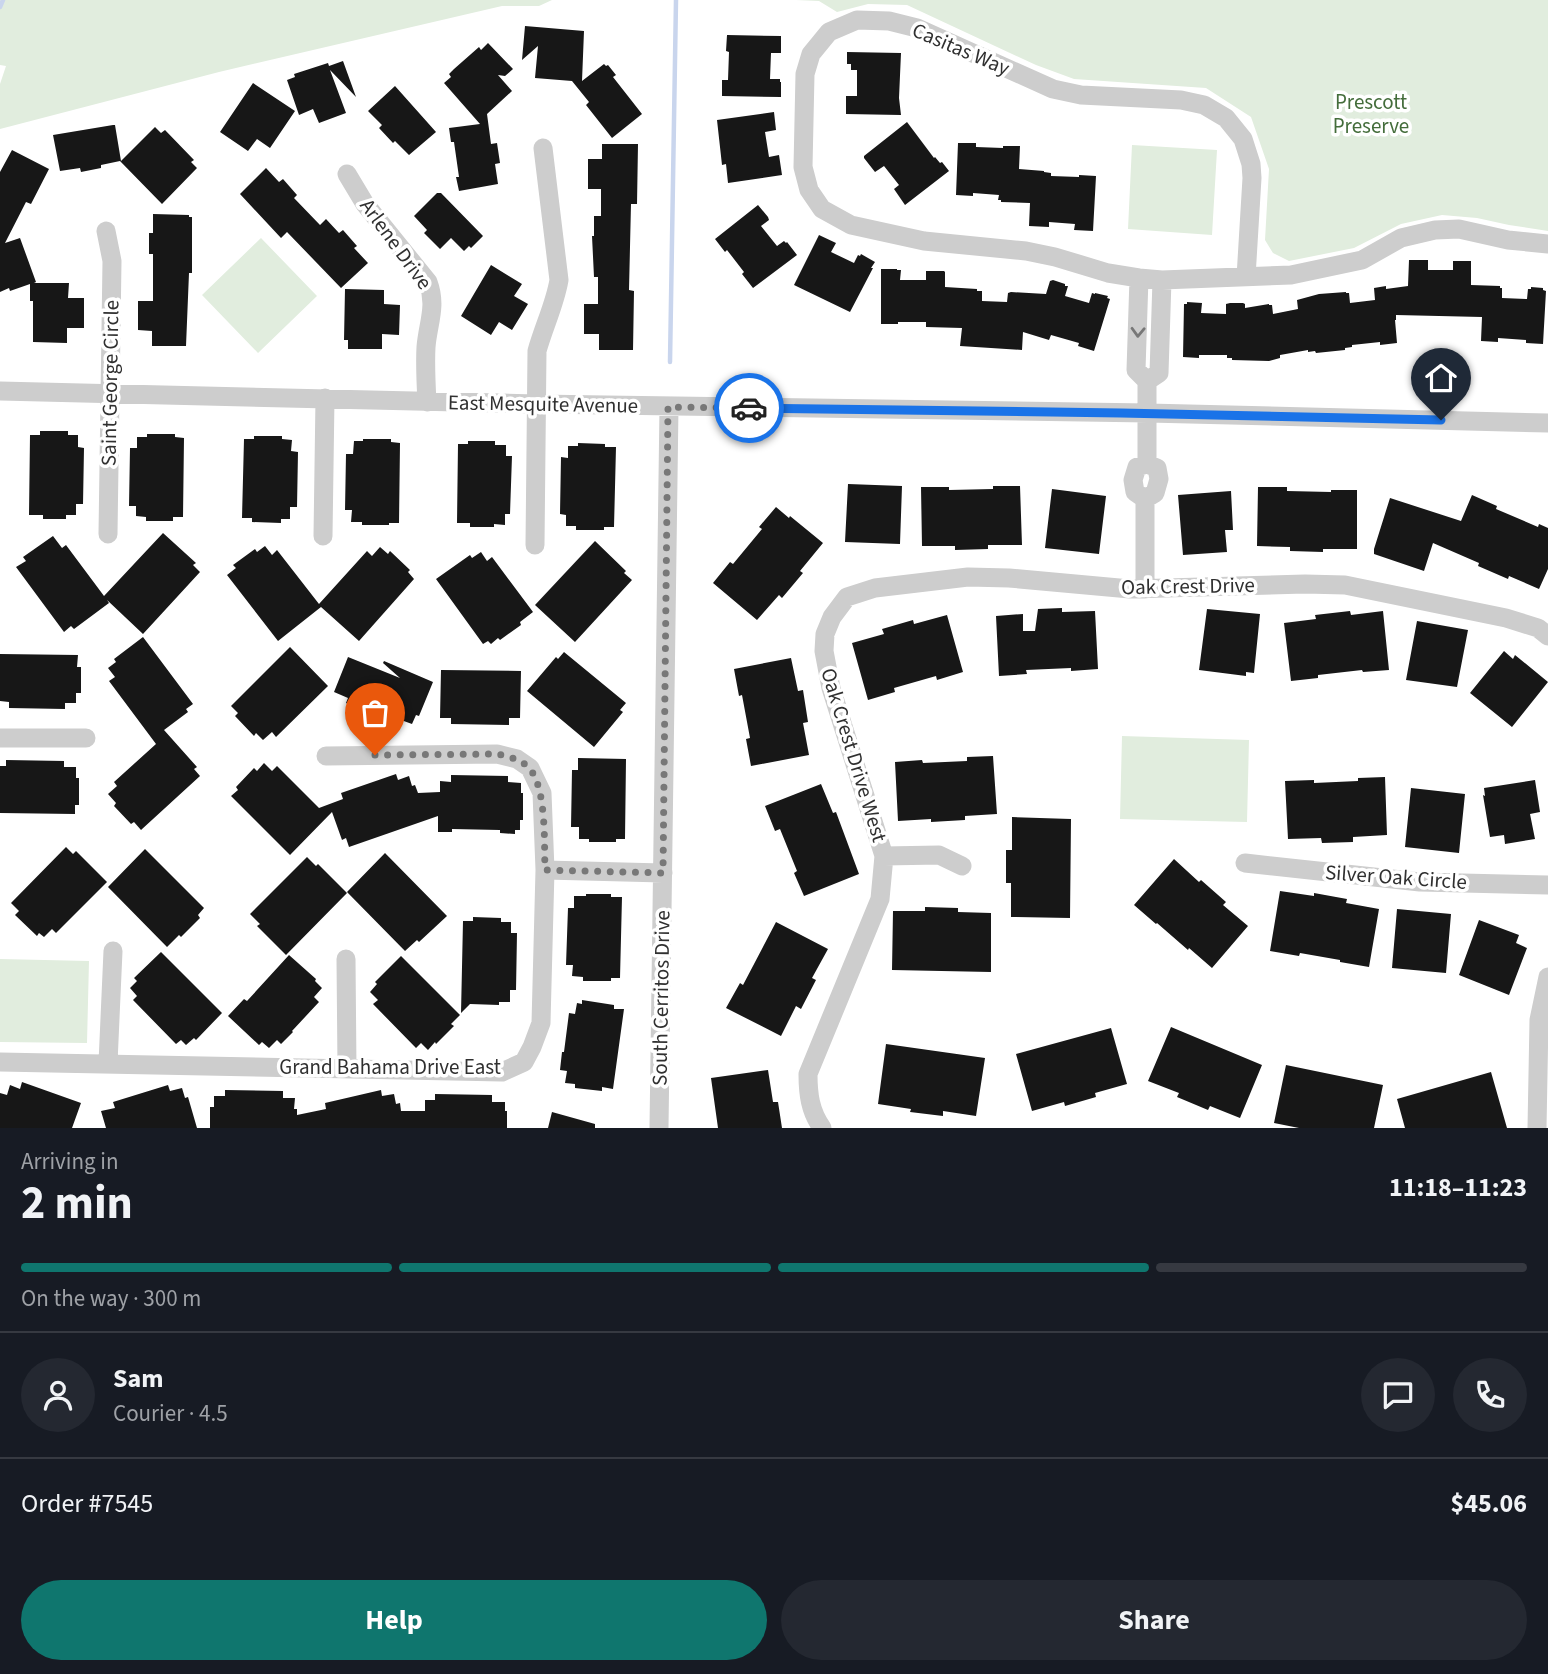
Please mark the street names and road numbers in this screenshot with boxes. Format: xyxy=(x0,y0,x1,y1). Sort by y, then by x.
street label: Casitas Way xyxy=(908,15,1015,83)
street label: Arlene Drive xyxy=(353,192,439,296)
street label: Saint George Circle xyxy=(94,300,126,466)
street label: East Mesquite Avenue xyxy=(448,387,638,421)
street label: Oak Crest Drive xyxy=(1121,570,1255,602)
street label: Oak Crest Drive West xyxy=(813,664,895,846)
street label: Silver Oak Circle xyxy=(1324,857,1468,897)
street label: South Cerritos Drive xyxy=(644,910,678,1086)
street label: Grand Bahama Drive East xyxy=(279,1052,501,1082)

